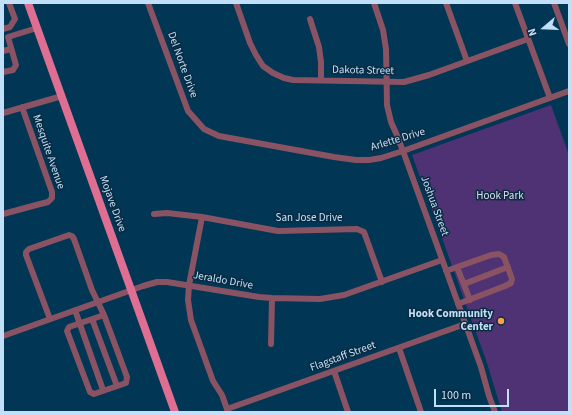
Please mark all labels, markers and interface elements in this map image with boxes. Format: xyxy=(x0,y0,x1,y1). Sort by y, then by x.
north arrow xyxy=(524,8,564,48)
text: N xyxy=(524,26,540,38)
street label: Del Norte Drive xyxy=(164,30,200,100)
street label: Dakota Street xyxy=(332,64,394,78)
street label: Mesquite Avenue xyxy=(29,113,67,191)
street label: Arlette Drive xyxy=(369,125,427,155)
street label: Mojave Drive xyxy=(96,174,128,234)
street label: Joshua Street xyxy=(417,174,451,238)
park label: Hook Park xyxy=(476,190,524,204)
street label: San Jose Drive xyxy=(276,212,342,226)
street label: Jeraldo Drive xyxy=(192,269,254,293)
place label: Hook Community Center xyxy=(408,308,493,334)
marker: Hook Community Center xyxy=(496,316,506,326)
street label: Flagstaff Street xyxy=(308,339,378,375)
scale bar xyxy=(436,381,511,407)
text: 100 m xyxy=(441,387,471,404)

